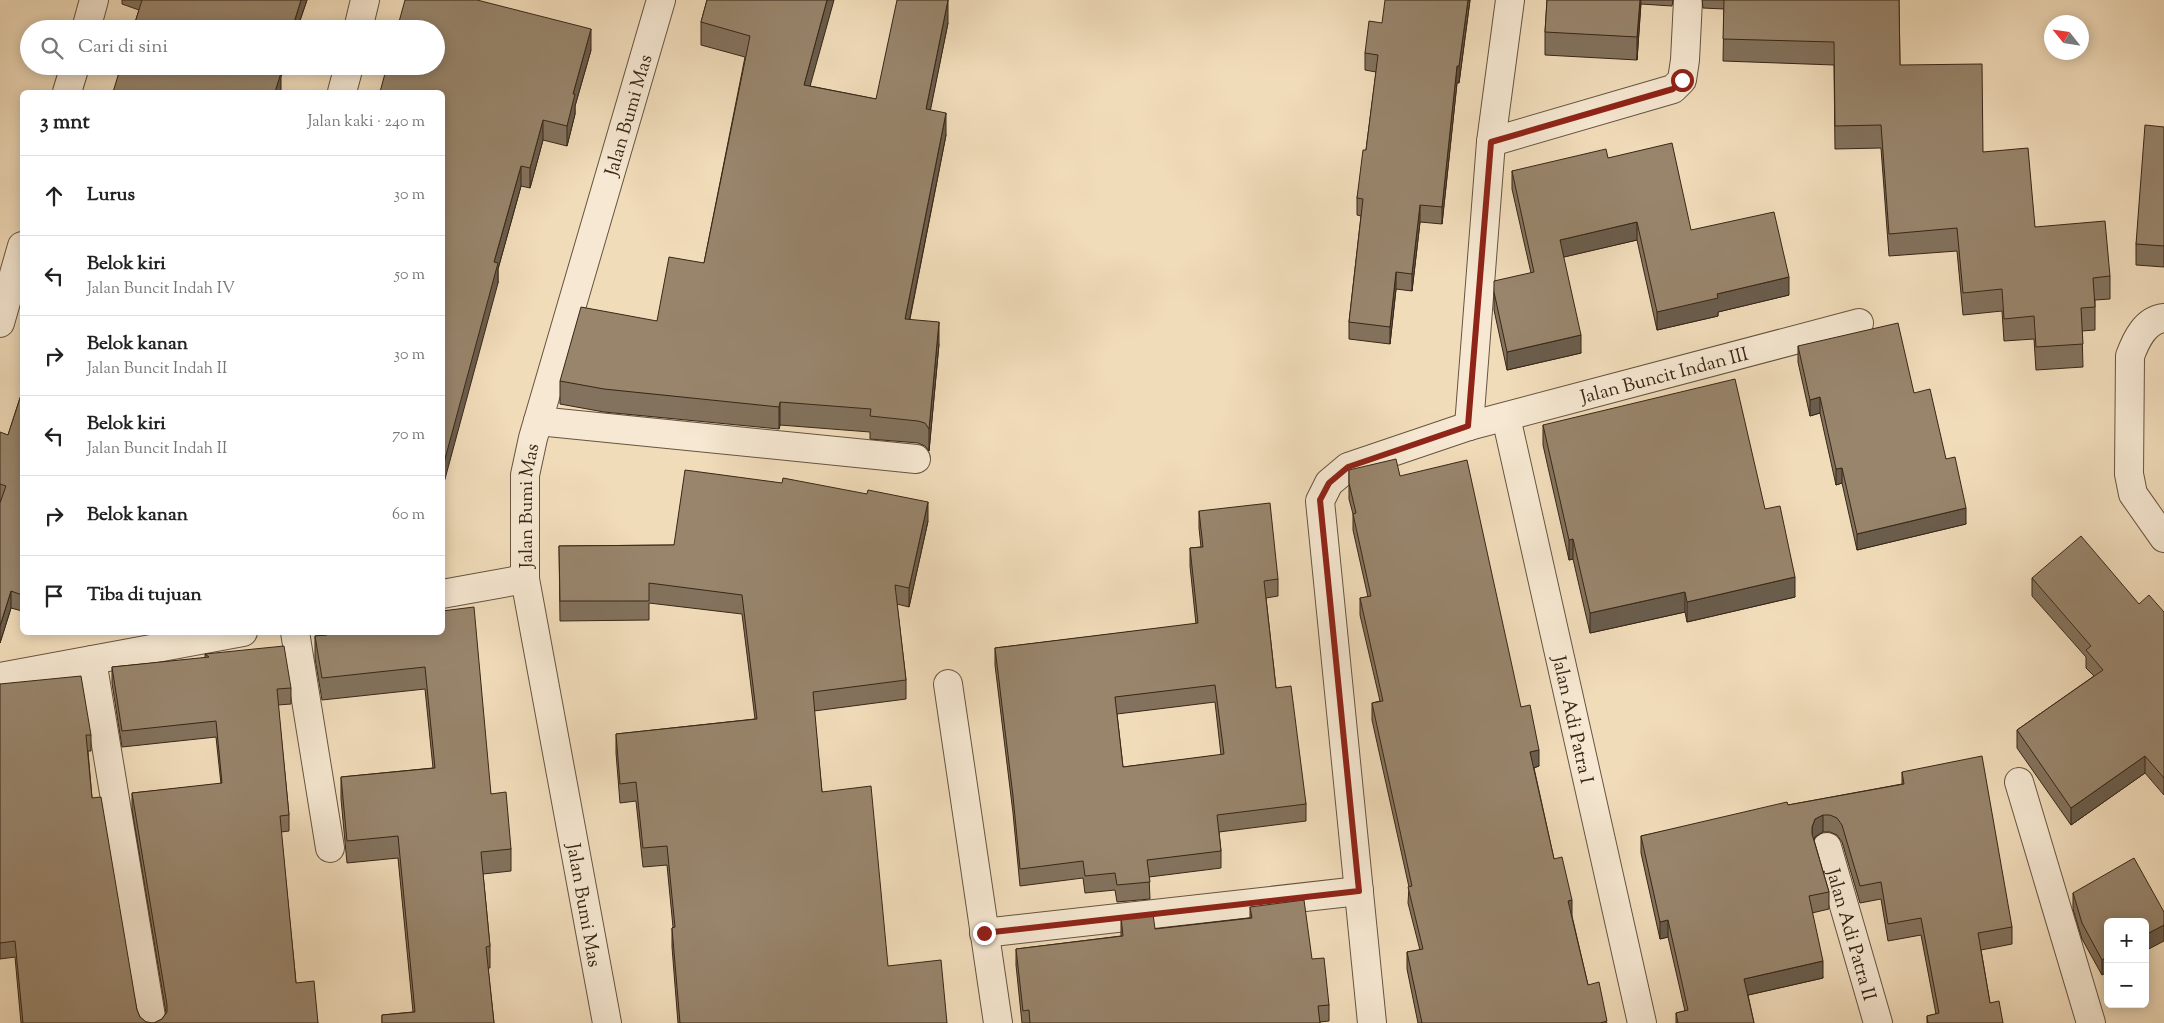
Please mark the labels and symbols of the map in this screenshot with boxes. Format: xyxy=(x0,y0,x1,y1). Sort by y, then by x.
north arrow xyxy=(2044,15,2089,60)
street label: Jalan Bumi Mas xyxy=(599,52,660,181)
route start xyxy=(1671,69,1694,92)
street label: Jalan Buncit Indan III xyxy=(1577,342,1752,412)
street label: Jalan Bumi Mas xyxy=(514,441,547,569)
street label: Jalan Adi Patra I xyxy=(1544,653,1599,786)
street label: Jalan Bumi Mas xyxy=(558,840,607,970)
street label: Jalan Adi Patra II xyxy=(1818,865,1882,1004)
route end xyxy=(973,922,996,945)

